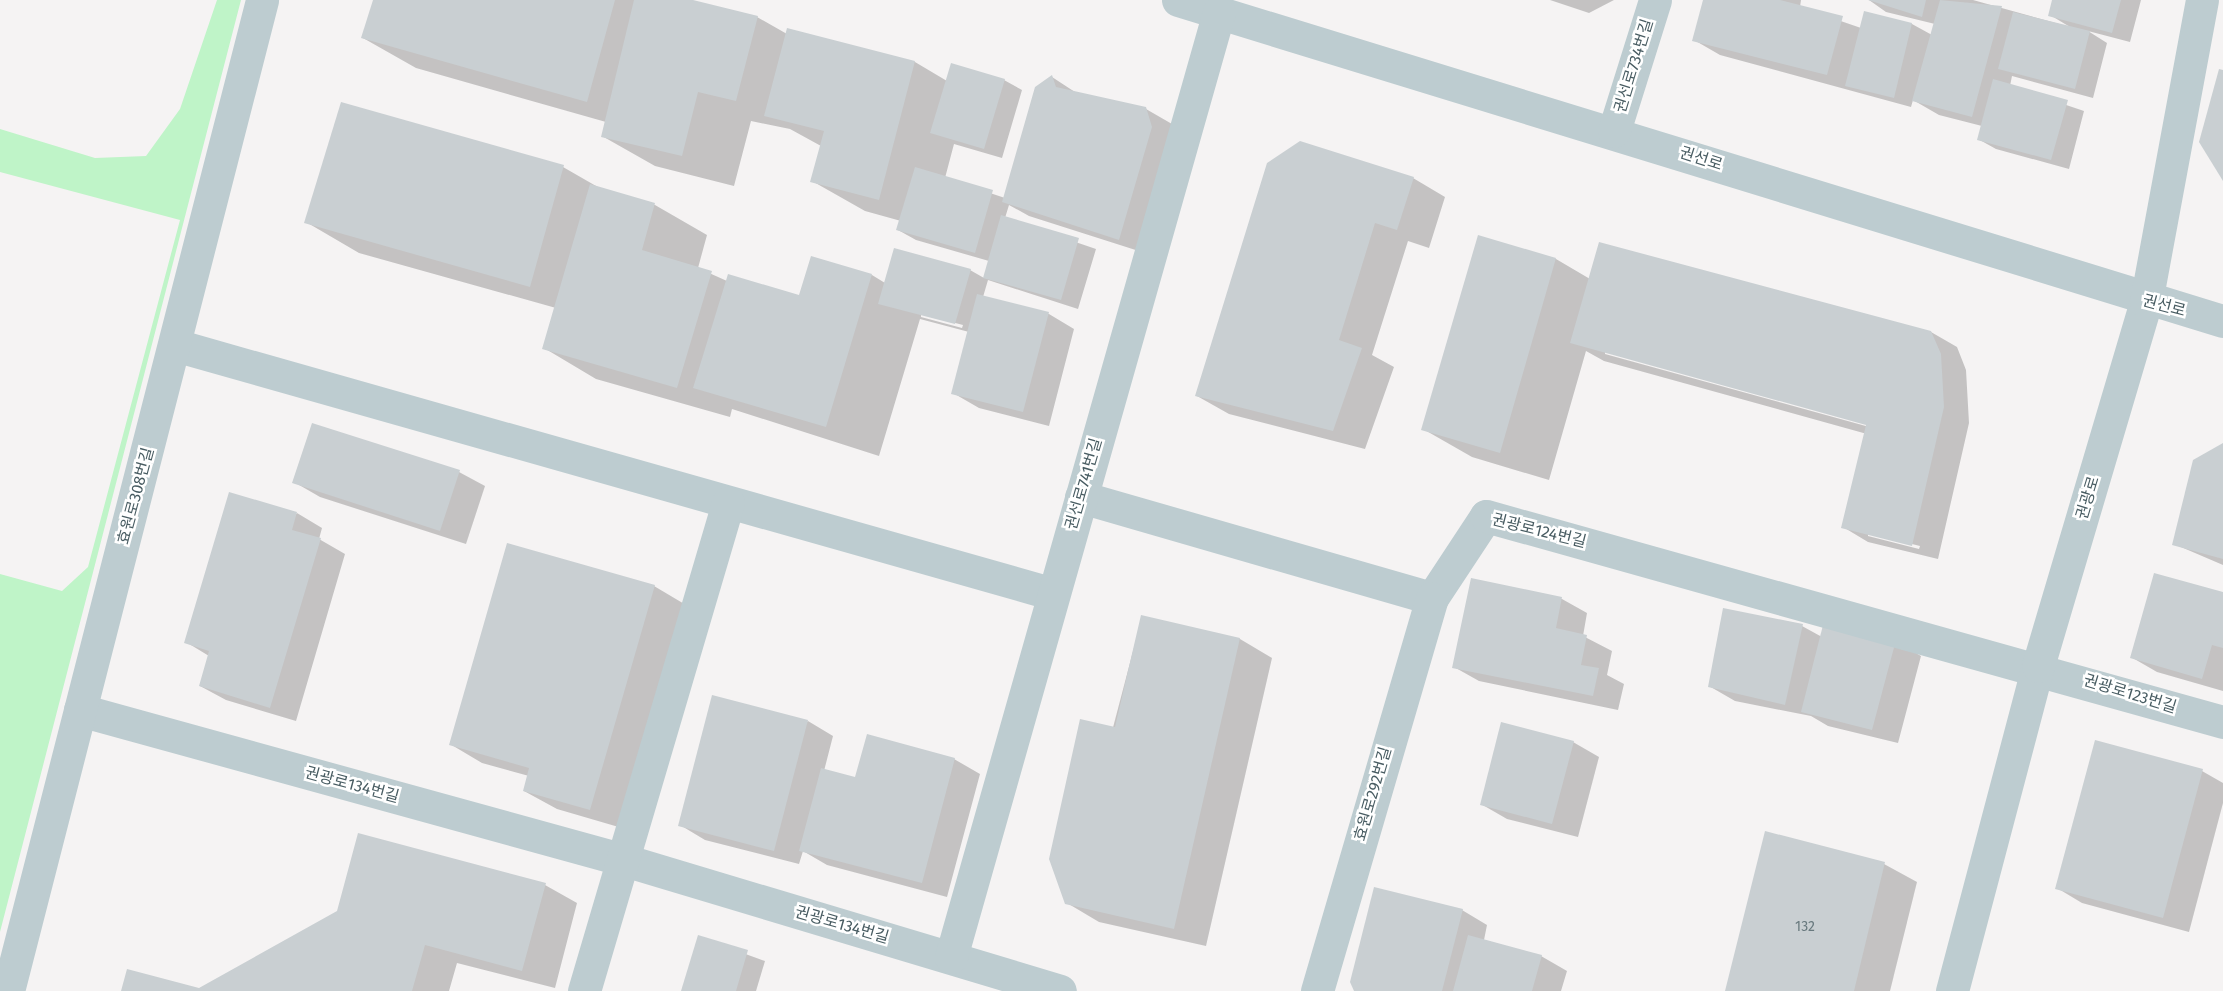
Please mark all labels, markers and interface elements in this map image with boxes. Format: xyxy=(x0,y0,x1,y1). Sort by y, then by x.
street label: 권선로734번길 xyxy=(1611,17,1657,115)
street label: 권선로 xyxy=(1677,143,1725,175)
street label: 권선로 xyxy=(2140,291,2188,321)
street label: 권선로741번길 xyxy=(1062,436,1106,532)
street label: 효원로308번길 xyxy=(114,446,158,546)
street label: 권광로 xyxy=(2072,474,2104,522)
street label: 권광로124번길 xyxy=(1490,510,1588,552)
street label: 권광로123번길 xyxy=(2081,671,2179,717)
street label: 효원로292번길 xyxy=(1350,745,1396,843)
street label: 권광로134번길 xyxy=(303,763,401,807)
street label: 권광로134번길 xyxy=(793,902,891,948)
house number: 132 xyxy=(1795,919,1815,935)

